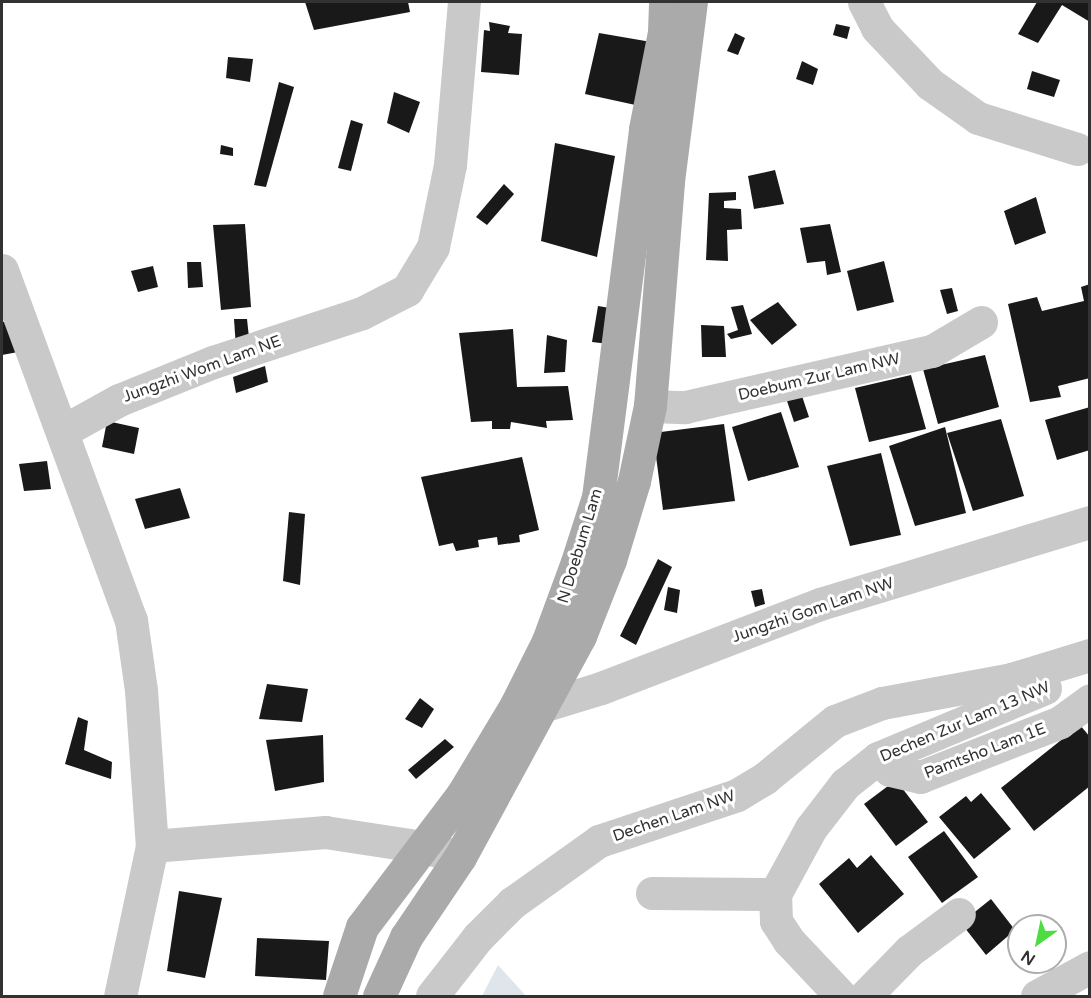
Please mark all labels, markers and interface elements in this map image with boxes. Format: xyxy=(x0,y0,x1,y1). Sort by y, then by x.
street label: Jungzhi Wom Lam NE xyxy=(120,331,284,407)
street label: Doebum Zur Lam NW xyxy=(736,349,902,405)
street label: N Doebum Lam xyxy=(553,486,607,606)
street label: Jungzhi Gom Lam NW xyxy=(730,573,896,647)
street label: Dechen Zur Lam 13 NW xyxy=(877,677,1053,767)
street label: Pamtsho Lam 1E xyxy=(922,719,1048,783)
street label: Dechen Lam NW xyxy=(610,786,738,846)
north arrow xyxy=(1007,914,1067,974)
text: N xyxy=(1017,946,1039,969)

